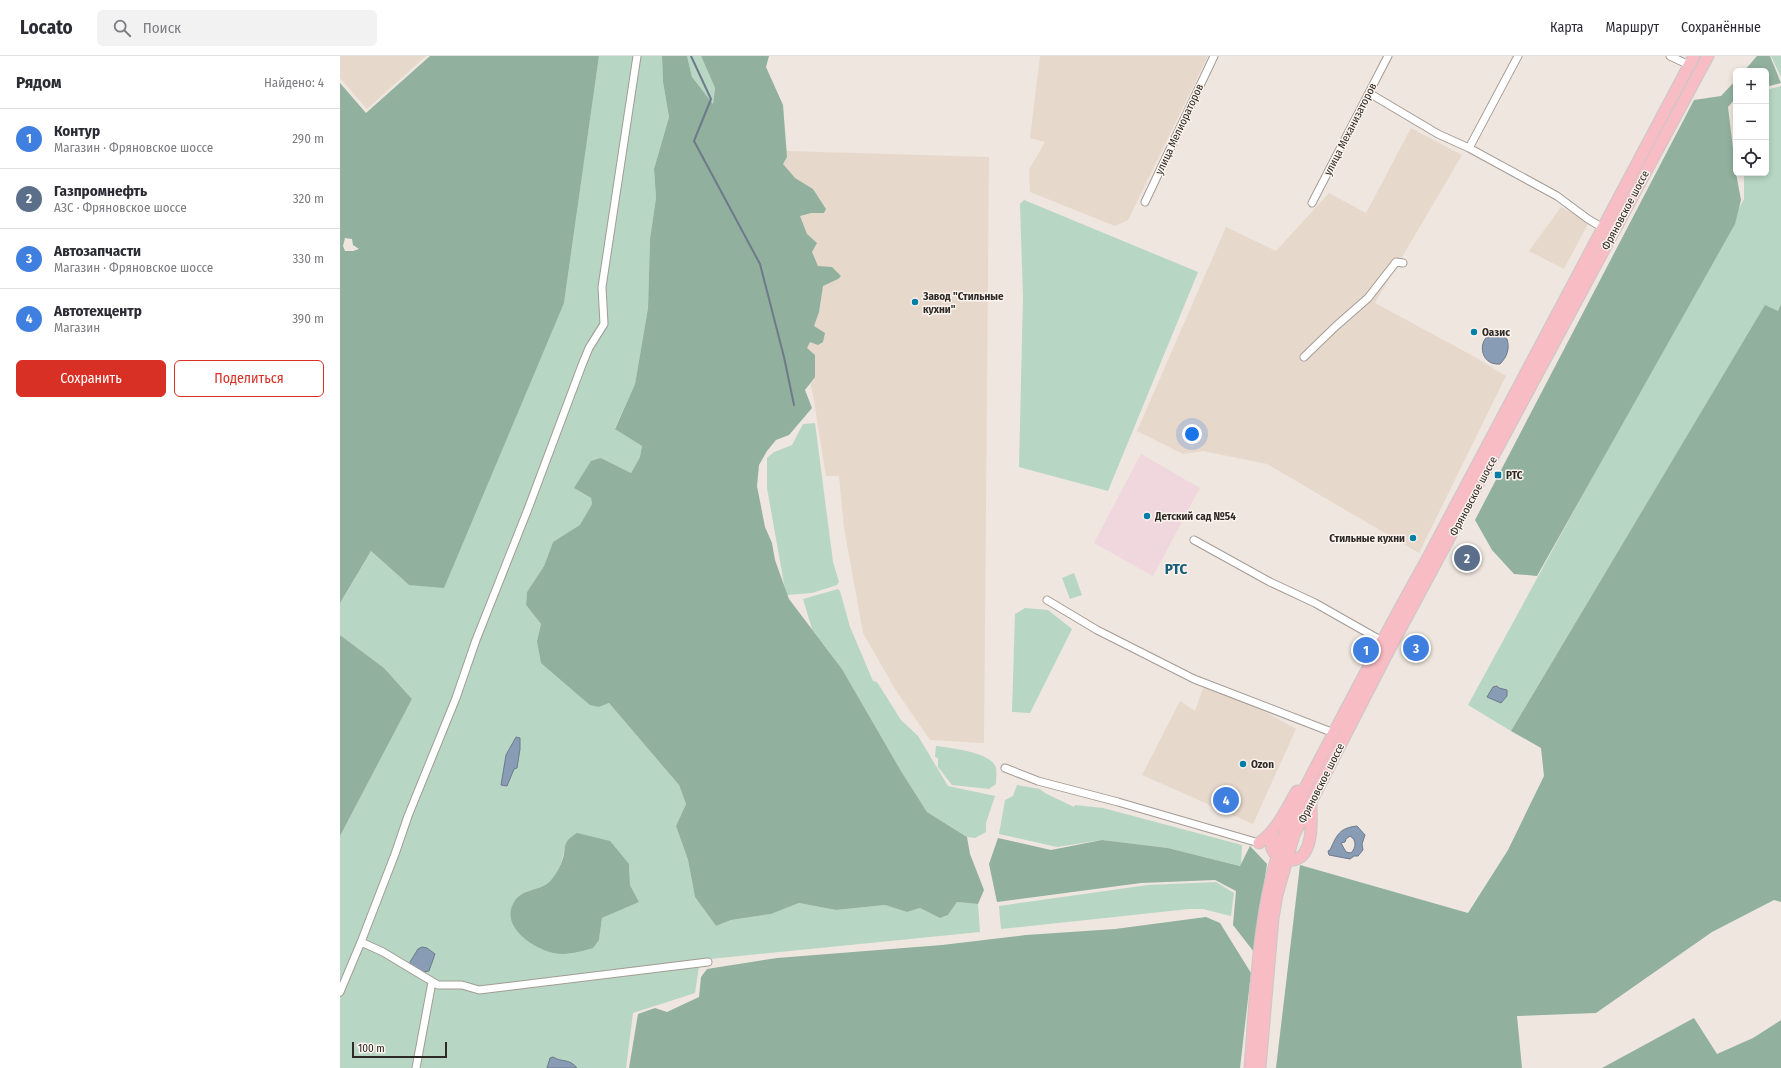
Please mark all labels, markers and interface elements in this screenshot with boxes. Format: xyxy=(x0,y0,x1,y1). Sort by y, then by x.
search box xyxy=(97,10,377,46)
text: Locato xyxy=(20,16,73,39)
icon: search xyxy=(111,17,133,39)
text: Поиск xyxy=(143,19,181,37)
text: Карта xyxy=(1550,19,1583,36)
text: Маршрут xyxy=(1605,19,1659,36)
text: Сохранённые xyxy=(1681,19,1761,36)
map controls xyxy=(1733,68,1769,176)
button: + xyxy=(1733,68,1769,104)
text: Рядом xyxy=(16,72,61,93)
text: Найдено: 4 xyxy=(264,75,324,90)
street label: улица Механизаторов xyxy=(1321,81,1379,178)
street label: улица Мелиораторов xyxy=(1153,82,1206,177)
button: − xyxy=(1733,104,1769,140)
text: Контур xyxy=(54,122,100,140)
text: 1 xyxy=(26,131,32,146)
text: 290 m xyxy=(292,131,324,146)
text: Магазин · Фряновское шоссе xyxy=(54,140,213,155)
button: locate xyxy=(1733,140,1769,176)
street label: Фряновское шоссе xyxy=(1599,168,1652,252)
text: Газпромнефть xyxy=(54,182,147,200)
text: 2 xyxy=(26,191,32,206)
text: 320 m xyxy=(293,191,324,206)
text: АЗС · Фряновское шоссе xyxy=(54,200,187,215)
text: Автозапчасти xyxy=(54,242,141,260)
text: 3 xyxy=(26,251,32,266)
text: 330 m xyxy=(292,251,324,266)
text: Магазин · Фряновское шоссе xyxy=(54,260,213,275)
place label: Завод "Стильные кухни" xyxy=(922,290,1004,316)
marker: Завод "Стильные кухни" xyxy=(910,297,920,307)
text: Автотехцентр xyxy=(54,302,142,320)
text: 4 xyxy=(26,311,32,326)
text: 390 m xyxy=(292,311,324,326)
text: Магазин xyxy=(54,320,100,335)
place label: Оазис xyxy=(1482,326,1510,339)
marker: Оазис xyxy=(1469,327,1479,337)
button: Сохранить xyxy=(16,360,166,397)
button: Поделиться xyxy=(174,360,324,397)
your location xyxy=(1182,424,1202,444)
street label: Фряновское шоссе xyxy=(1447,454,1500,538)
place label: РТС xyxy=(1506,469,1523,482)
marker: РТС xyxy=(1493,470,1503,480)
place label: Детский сад №54 xyxy=(1154,510,1236,523)
marker: Детский сад №54 xyxy=(1142,511,1152,521)
place label: Стильные кухни xyxy=(1329,532,1405,545)
marker: Стильные кухни xyxy=(1408,533,1418,543)
pin: 2 xyxy=(1454,543,1480,573)
district label: РТС xyxy=(1165,560,1187,578)
pin: 3 xyxy=(1403,633,1429,663)
pin: 1 xyxy=(1353,635,1379,665)
street label: Фряновское шоссе xyxy=(1296,741,1347,825)
place label: Ozon xyxy=(1251,758,1274,771)
marker: Ozon xyxy=(1238,759,1248,769)
pin: 4 xyxy=(1213,785,1239,815)
scale bar xyxy=(352,1040,447,1059)
text: 100 m xyxy=(358,1042,385,1055)

